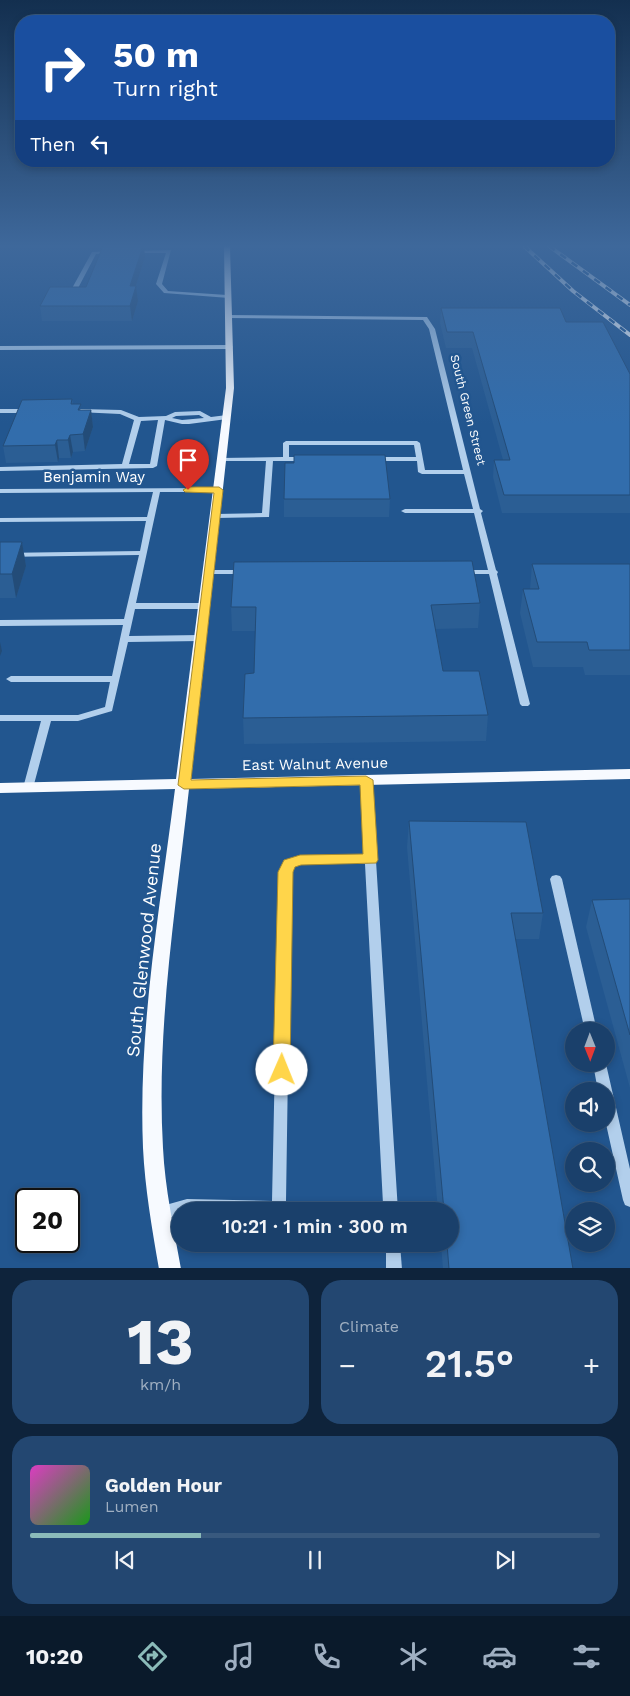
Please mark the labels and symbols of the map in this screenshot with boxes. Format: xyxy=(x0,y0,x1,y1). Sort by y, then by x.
street label: South Green Street xyxy=(447,353,489,467)
pin xyxy=(167,439,209,490)
street label: Benjamin Way xyxy=(43,468,145,486)
street label: East Walnut Avenue xyxy=(242,754,388,774)
street label: South Glenwood Avenue xyxy=(122,842,165,1058)
north arrow xyxy=(565,1022,615,1072)
position arrow xyxy=(255,1043,307,1095)
speed limit sign: 20 xyxy=(15,1188,80,1253)

